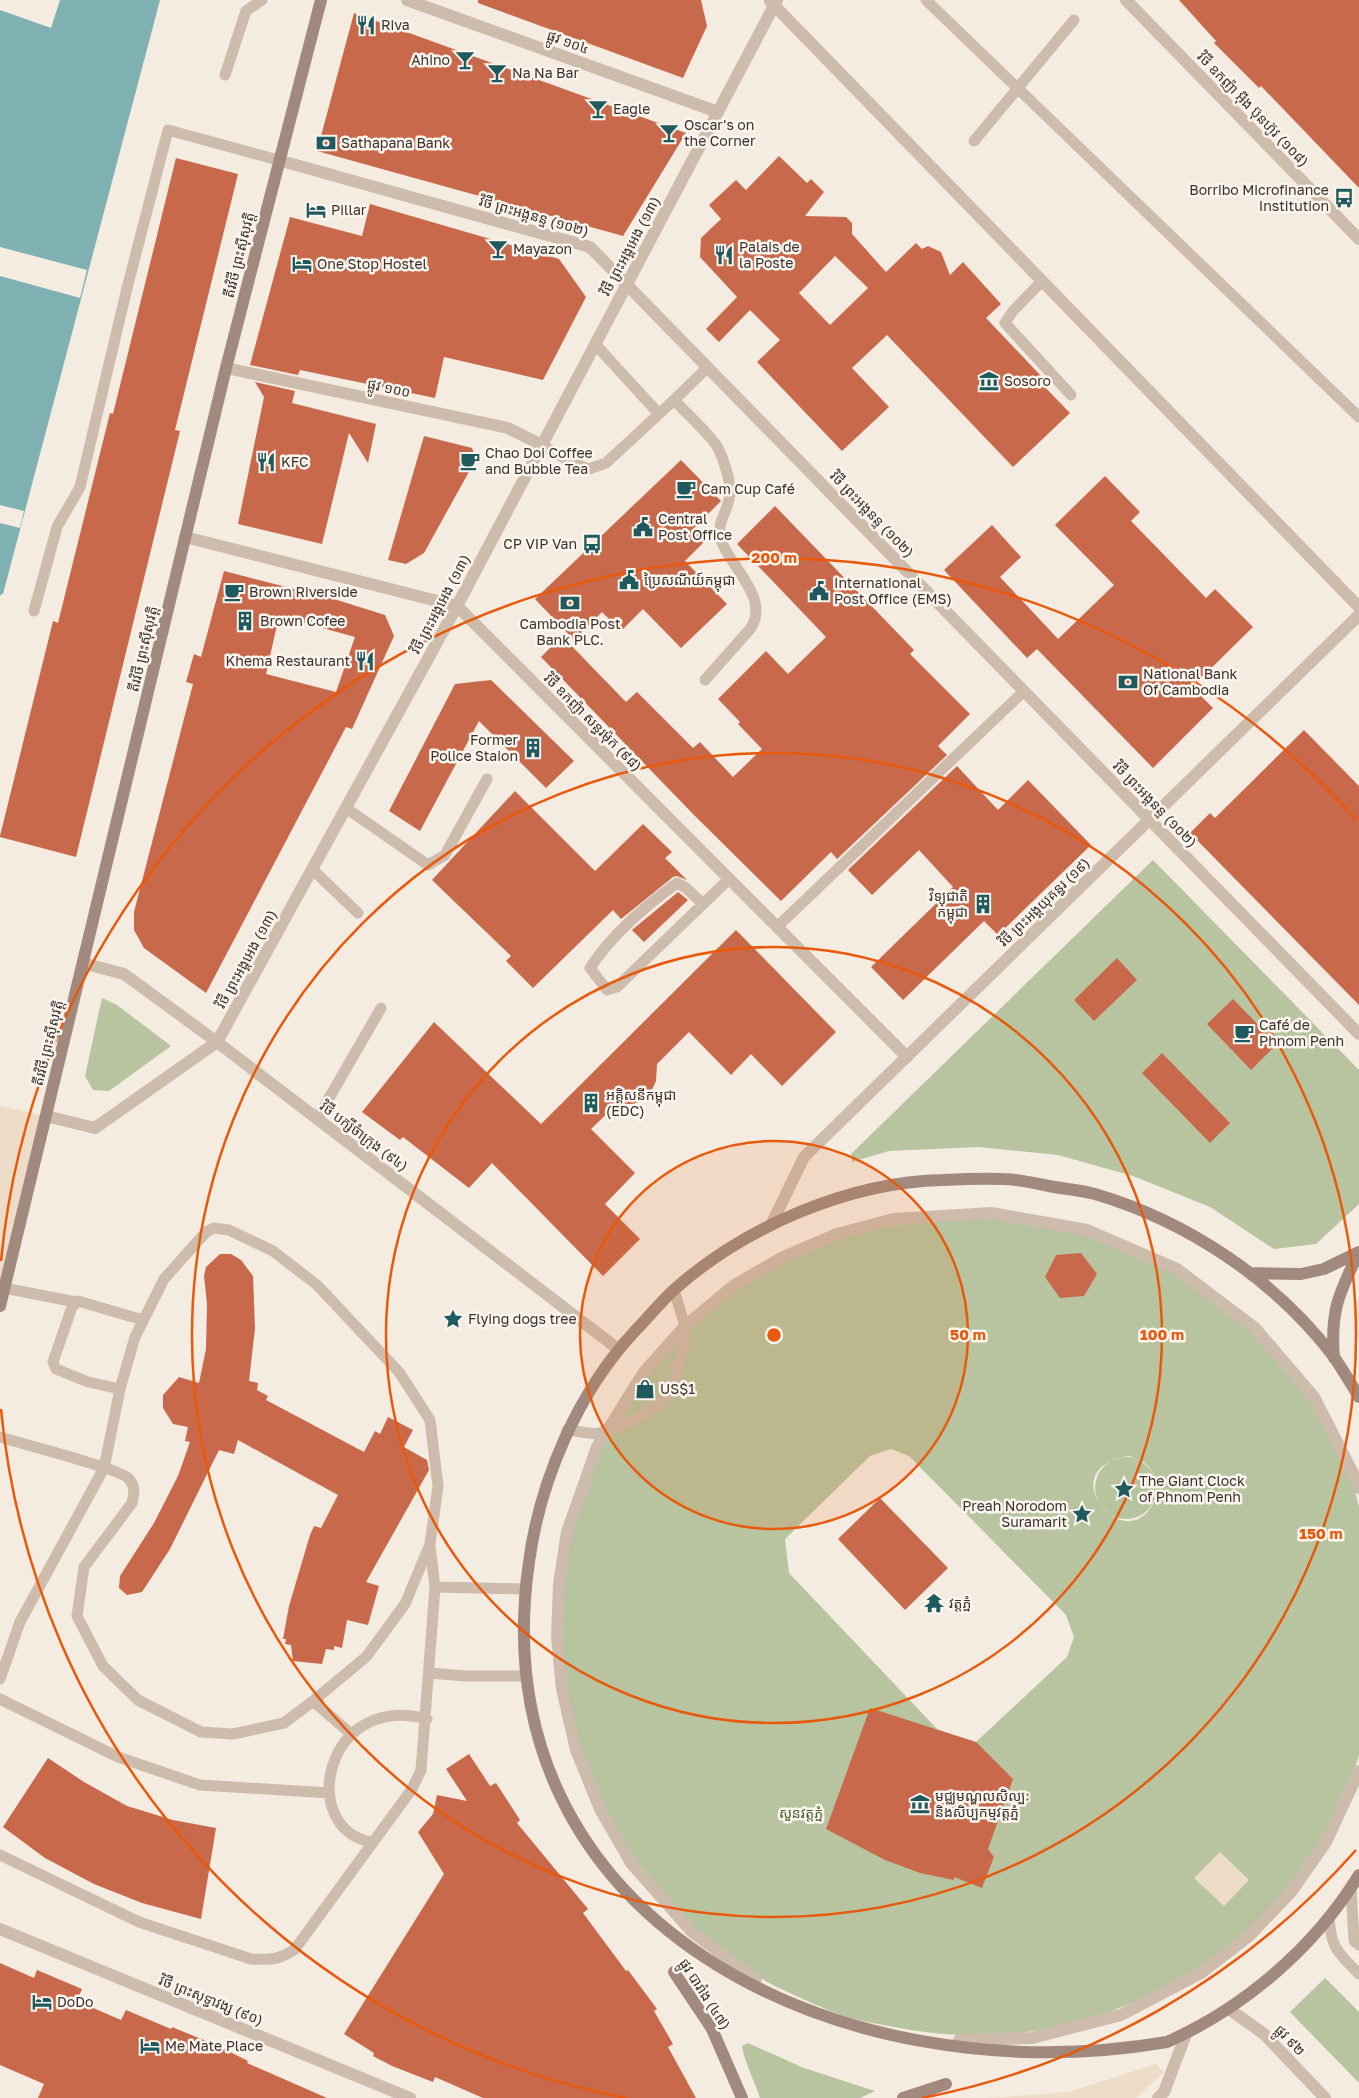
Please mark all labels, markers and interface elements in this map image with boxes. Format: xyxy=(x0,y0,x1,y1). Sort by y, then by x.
restaurant icon: Riva xyxy=(355,14,377,36)
place label: Riva xyxy=(381,16,410,33)
street label: ផ្លូវ ១០៤ xyxy=(543,26,592,61)
street label: វិថី ឧកញ៉ា អ៊ីង ប៊ុនហ៊ូវ (១០៨) xyxy=(1193,47,1313,170)
bar icon: Ahino xyxy=(454,49,476,71)
place label: Ahino xyxy=(411,51,450,68)
bar icon: Na Na Bar xyxy=(486,62,508,84)
place label: Na Na Bar xyxy=(512,64,579,81)
bar icon: Eagle xyxy=(587,98,609,120)
place label: Eagle xyxy=(613,100,650,117)
place label: Oscar's on the Corner xyxy=(684,116,756,149)
bar icon: Oscar's on the Corner xyxy=(658,122,680,144)
bank icon: Sathapana Bank xyxy=(315,132,337,154)
place label: Sathapana Bank xyxy=(341,134,450,151)
place label: Borribo Microfinance Institution xyxy=(1189,181,1329,214)
bus stop icon: Borribo Microfinance Institution xyxy=(1333,187,1355,209)
street label: វិថី ព្រះអង្គនន្ទ (១០២) xyxy=(476,192,591,241)
street label: វិថី ព្រះអង្គអេង (១៣) xyxy=(596,193,664,299)
hotel icon: Pillar xyxy=(305,199,327,221)
place label: Pillar xyxy=(331,201,367,218)
street label: តីរវិថី ព្រះស៊ីសុវត្តិ xyxy=(220,210,259,300)
bar icon: Mayazon xyxy=(487,238,509,260)
place label: Palais de la Poste xyxy=(739,238,800,271)
place label: Mayazon xyxy=(513,240,572,257)
restaurant icon: Palais de la Poste xyxy=(713,244,735,266)
hotel icon: One Stop Hostel xyxy=(291,253,313,275)
place label: One Stop Hostel xyxy=(317,255,427,272)
museum icon: Sosoro xyxy=(978,370,1000,392)
place label: Sosoro xyxy=(1004,372,1051,389)
street label: ផ្លូវ ១០០ xyxy=(365,375,412,404)
place label: Chao Doi Coffee and Bubble Tea xyxy=(485,444,593,477)
cafe icon: Chao Doi Coffee and Bubble Tea xyxy=(459,450,481,472)
restaurant icon: KFC xyxy=(255,451,277,473)
place label: KFC xyxy=(281,453,308,470)
street label: វិថី ព្រះអង្គនន្ទ (១០២) xyxy=(826,467,918,561)
cafe icon: Cam Cup Café xyxy=(675,478,697,500)
place label: Cam Cup Café xyxy=(701,480,795,497)
place label: Central Post Office xyxy=(658,510,732,543)
public building icon: Central Post Office xyxy=(632,516,654,538)
bus stop icon: CP VIP Van xyxy=(581,533,603,555)
place label: CP VIP Van xyxy=(503,535,577,552)
text: 200 m xyxy=(751,548,797,566)
street label: វិថី ព្រះអង្គអេង (១៣) xyxy=(406,551,474,657)
public building icon: ប្រៃសណីយ៍កម្ពុជា xyxy=(618,569,640,591)
place label: ប្រៃសណីយ៍កម្ពុជា xyxy=(644,571,735,592)
place label: International Post Office (EMS) xyxy=(834,574,952,607)
public building icon: International Post Office (EMS) xyxy=(808,580,830,602)
cafe icon: Brown Riverside xyxy=(223,581,245,603)
place label: Brown Riverside xyxy=(249,583,358,600)
bank icon: Cambodia Post Bank PLC. xyxy=(559,592,581,614)
street label: តីរវិថី ព្រះស៊ីសុវត្តិ xyxy=(124,604,162,694)
building icon: Brown Cofee xyxy=(234,610,256,632)
place label: Brown Cofee xyxy=(260,612,345,629)
place label: Cambodia Post Bank PLC. xyxy=(519,615,621,648)
restaurant icon: Khema Restaurant xyxy=(354,650,376,672)
place label: Khema Restaurant xyxy=(226,652,350,669)
place label: National Bank Of Cambodia xyxy=(1143,665,1238,698)
street label: វិថី ឧកញ៉ា សន្ធរម៉ុក (៩៨) xyxy=(540,669,646,775)
bank icon: National Bank Of Cambodia xyxy=(1117,671,1139,693)
place label: Former Police Staion xyxy=(430,731,519,764)
building icon: Former Police Staion xyxy=(522,737,544,759)
street label: វិថី ព្រះអង្គនន្ទ (១០២) xyxy=(1109,757,1201,851)
street label: វិថី ព្រះអង្គយុគន្ធរ (១៩) xyxy=(994,854,1094,951)
place label: វិទ្យុជាតិ កម្ពុជា xyxy=(929,887,968,924)
building icon: វិទ្យុជាតិ កម្ពុជា xyxy=(972,893,994,915)
street label: វិថី ព្រះអង្គអេង (១៣) xyxy=(211,907,281,1012)
street label: តីរវិថី ព្រះស៊ីសុវត្តិ xyxy=(29,998,68,1088)
place label: Café de Phnom Penh xyxy=(1259,1016,1344,1049)
cafe icon: Café de Phnom Penh xyxy=(1233,1022,1255,1044)
place label: អគ្គិសនីកម្ពុជា (EDC) xyxy=(606,1086,676,1119)
building icon: អគ្គិសនីកម្ពុជា (EDC) xyxy=(580,1092,602,1114)
street label: វិថី បក្សីចំាក្រុង (៩៤) xyxy=(316,1097,412,1175)
place icon: Flying dogs tree xyxy=(442,1308,464,1330)
place label: Flying dogs tree xyxy=(468,1310,577,1327)
text: 50 m xyxy=(950,1325,986,1343)
text: 100 m xyxy=(1140,1325,1184,1343)
centre of rings xyxy=(765,1326,783,1344)
shop icon: US$1 xyxy=(634,1378,656,1400)
place label: US$1 xyxy=(660,1380,695,1397)
place label: The Giant Clock of Phnom Penh xyxy=(1139,1472,1245,1505)
place icon: The Giant Clock of Phnom Penh xyxy=(1113,1478,1135,1500)
place label: Preah Norodom Suramarit xyxy=(962,1497,1067,1530)
place icon: Preah Norodom Suramarit xyxy=(1071,1503,1093,1525)
text: 150 m xyxy=(1299,1524,1343,1542)
temple icon: វត្ដភ្នំ xyxy=(923,1592,945,1614)
place label: វត្ដភ្នំ xyxy=(949,1594,971,1612)
place label: មជ្ឈមណ្ឌលសិល្បៈ និងសិប្បកម្មវត្តភ្នំ xyxy=(935,1787,1029,1821)
museum icon: មជ្ឈមណ្ឌលសិល្បៈ និងសិប្បកម្មវត្តភ្នំ xyxy=(909,1793,931,1815)
park label: សួនវត្ដភ្នំ xyxy=(779,1804,823,1822)
street label: ផ្លូវ បារាំង (៤៧) xyxy=(673,1955,735,2035)
street label: វិថី ព្រះសុទ្ធាវង្ស (៩០) xyxy=(156,1971,266,2029)
hotel icon: DoDo xyxy=(31,1991,53,2013)
place label: DoDo xyxy=(57,1993,93,2010)
street label: ផ្លូវ ៩២ xyxy=(1269,2021,1309,2062)
hotel icon: Me Mate Place xyxy=(139,2035,161,2057)
place label: Me Mate Place xyxy=(165,2037,263,2054)

